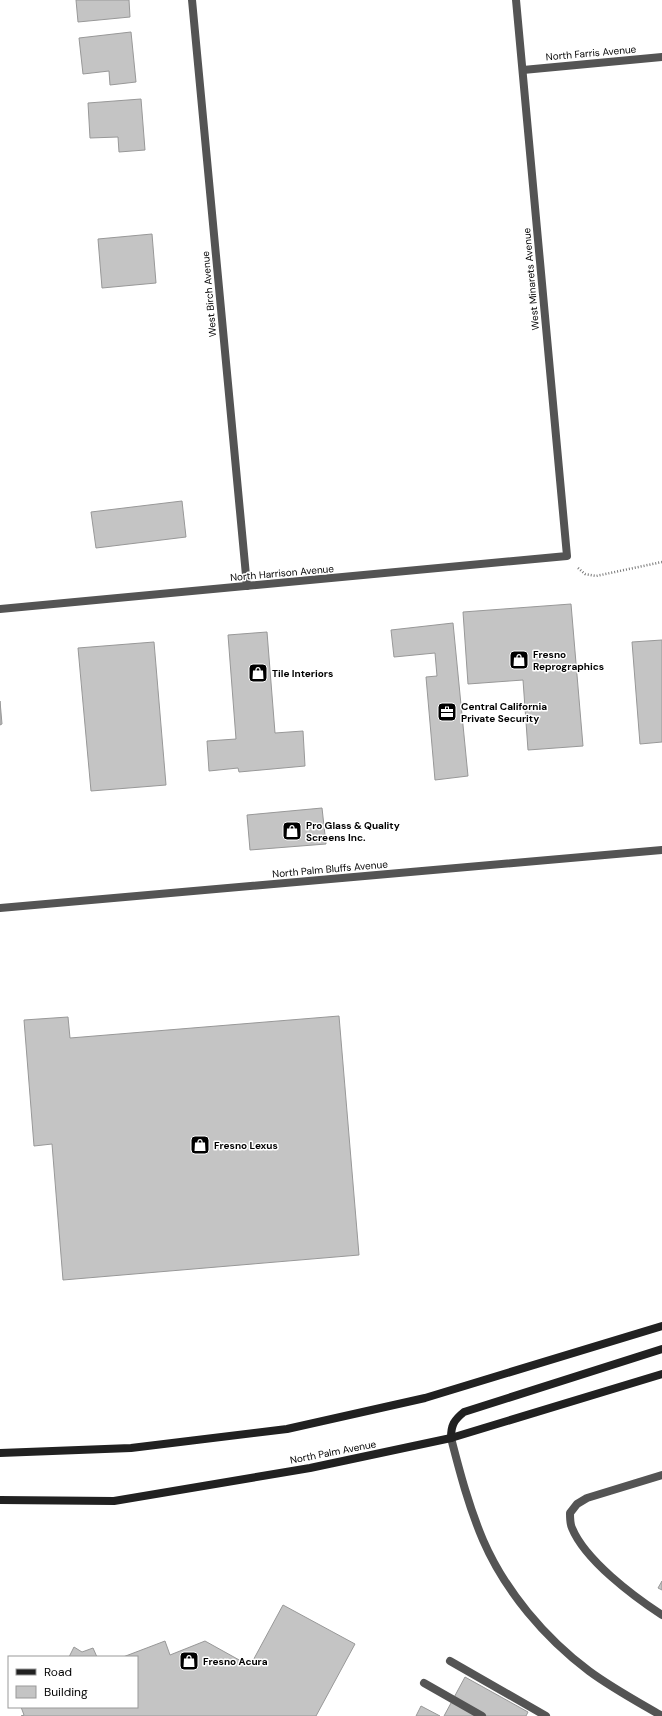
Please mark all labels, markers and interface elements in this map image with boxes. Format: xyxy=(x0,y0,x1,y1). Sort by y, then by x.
street label: North Farris Avenue xyxy=(545,43,637,63)
street label: West Minarets Avenue xyxy=(520,227,542,331)
street label: West Birch Avenue xyxy=(199,250,219,338)
street label: North Harrison Avenue xyxy=(230,562,335,584)
place label: Fresno Reprographics xyxy=(533,648,604,673)
shop icon: Fresno Reprographics xyxy=(508,649,530,671)
shop icon: Tile Interiors xyxy=(247,662,269,684)
place label: Tile Interiors xyxy=(272,667,333,680)
place label: Central California Private Security xyxy=(461,700,547,725)
office icon: Central California Private Security xyxy=(436,701,458,723)
place label: Pro Glass & Quality Screens Inc. xyxy=(306,819,400,844)
shop icon: Pro Glass & Quality Screens Inc. xyxy=(281,820,303,842)
street label: North Palm Bluffs Avenue xyxy=(272,857,389,881)
shop icon: Fresno Lexus xyxy=(189,1134,211,1156)
place label: Fresno Lexus xyxy=(214,1139,278,1152)
street label: North Palm Avenue xyxy=(289,1437,378,1467)
shop icon: Fresno Acura xyxy=(178,1650,200,1672)
place label: Fresno Acura xyxy=(203,1655,268,1668)
legend xyxy=(8,1656,138,1708)
text: Road xyxy=(44,1664,72,1680)
text: Building xyxy=(44,1684,88,1700)

